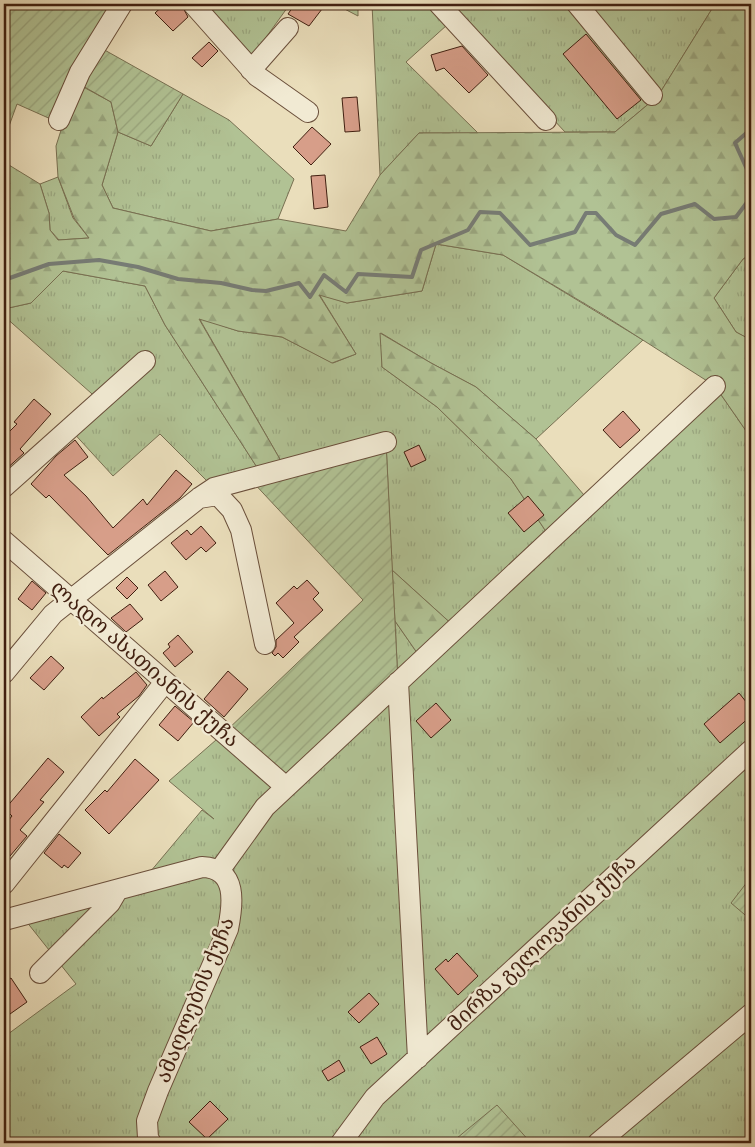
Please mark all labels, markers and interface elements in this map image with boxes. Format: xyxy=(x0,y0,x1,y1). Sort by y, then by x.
street label: ლადო ასათიანის ქუჩა xyxy=(44,574,246,754)
street label: მირზა გელოვანის ქუჩა xyxy=(441,848,643,1038)
street label: ამაღლების ქუჩა xyxy=(148,913,242,1087)

